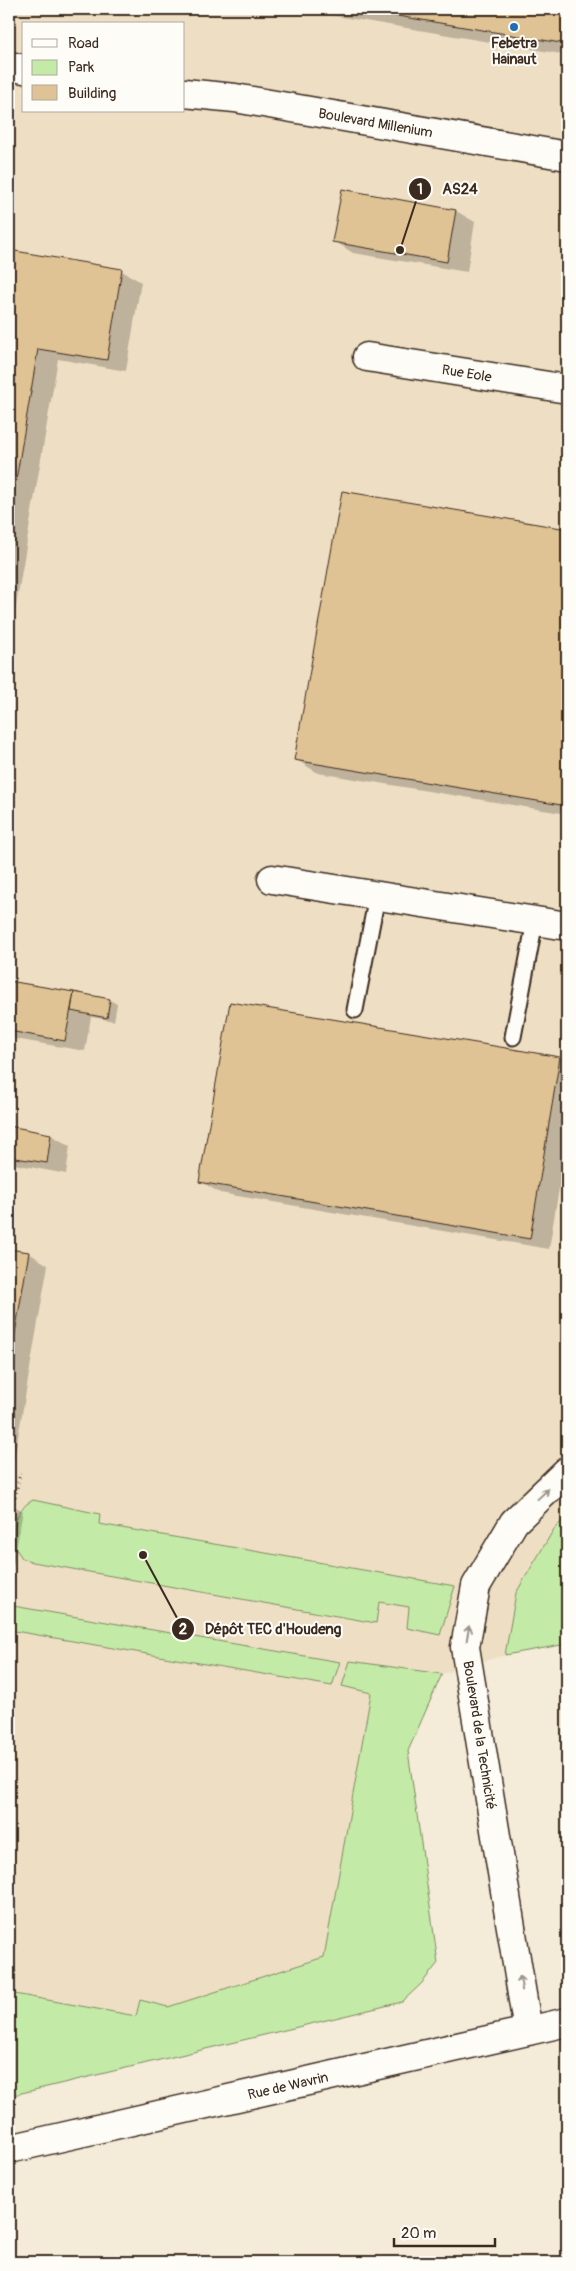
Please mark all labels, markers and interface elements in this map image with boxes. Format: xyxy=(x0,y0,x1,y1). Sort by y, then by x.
marker: Febetra Hainaut xyxy=(508,21,520,33)
legend xyxy=(22,22,185,112)
text: Road xyxy=(68,34,99,53)
place label: Febetra Hainaut xyxy=(491,35,537,68)
text: Park xyxy=(68,58,95,77)
text: Building xyxy=(68,84,116,103)
street label: Boulevard Millenium xyxy=(317,105,434,141)
callout: AS24 xyxy=(407,174,488,204)
text: 1 xyxy=(417,180,423,199)
text: AS24 xyxy=(442,180,478,199)
street label: Rue Eole xyxy=(441,361,493,386)
one-way arrow xyxy=(537,1488,550,1500)
callout: Dépôt TEC d'Houdeng xyxy=(170,1614,352,1644)
text: 2 xyxy=(179,1620,187,1639)
text: Dépôt TEC d'Houdeng xyxy=(205,1620,342,1639)
one-way arrow xyxy=(463,1625,473,1641)
street label: Boulevard de la Technicité xyxy=(459,1659,500,1811)
one-way arrow xyxy=(515,1975,525,1991)
street label: Rue de Wavrin xyxy=(246,2069,330,2103)
scale bar xyxy=(394,2216,495,2248)
text: 20 m xyxy=(401,2224,436,2243)

